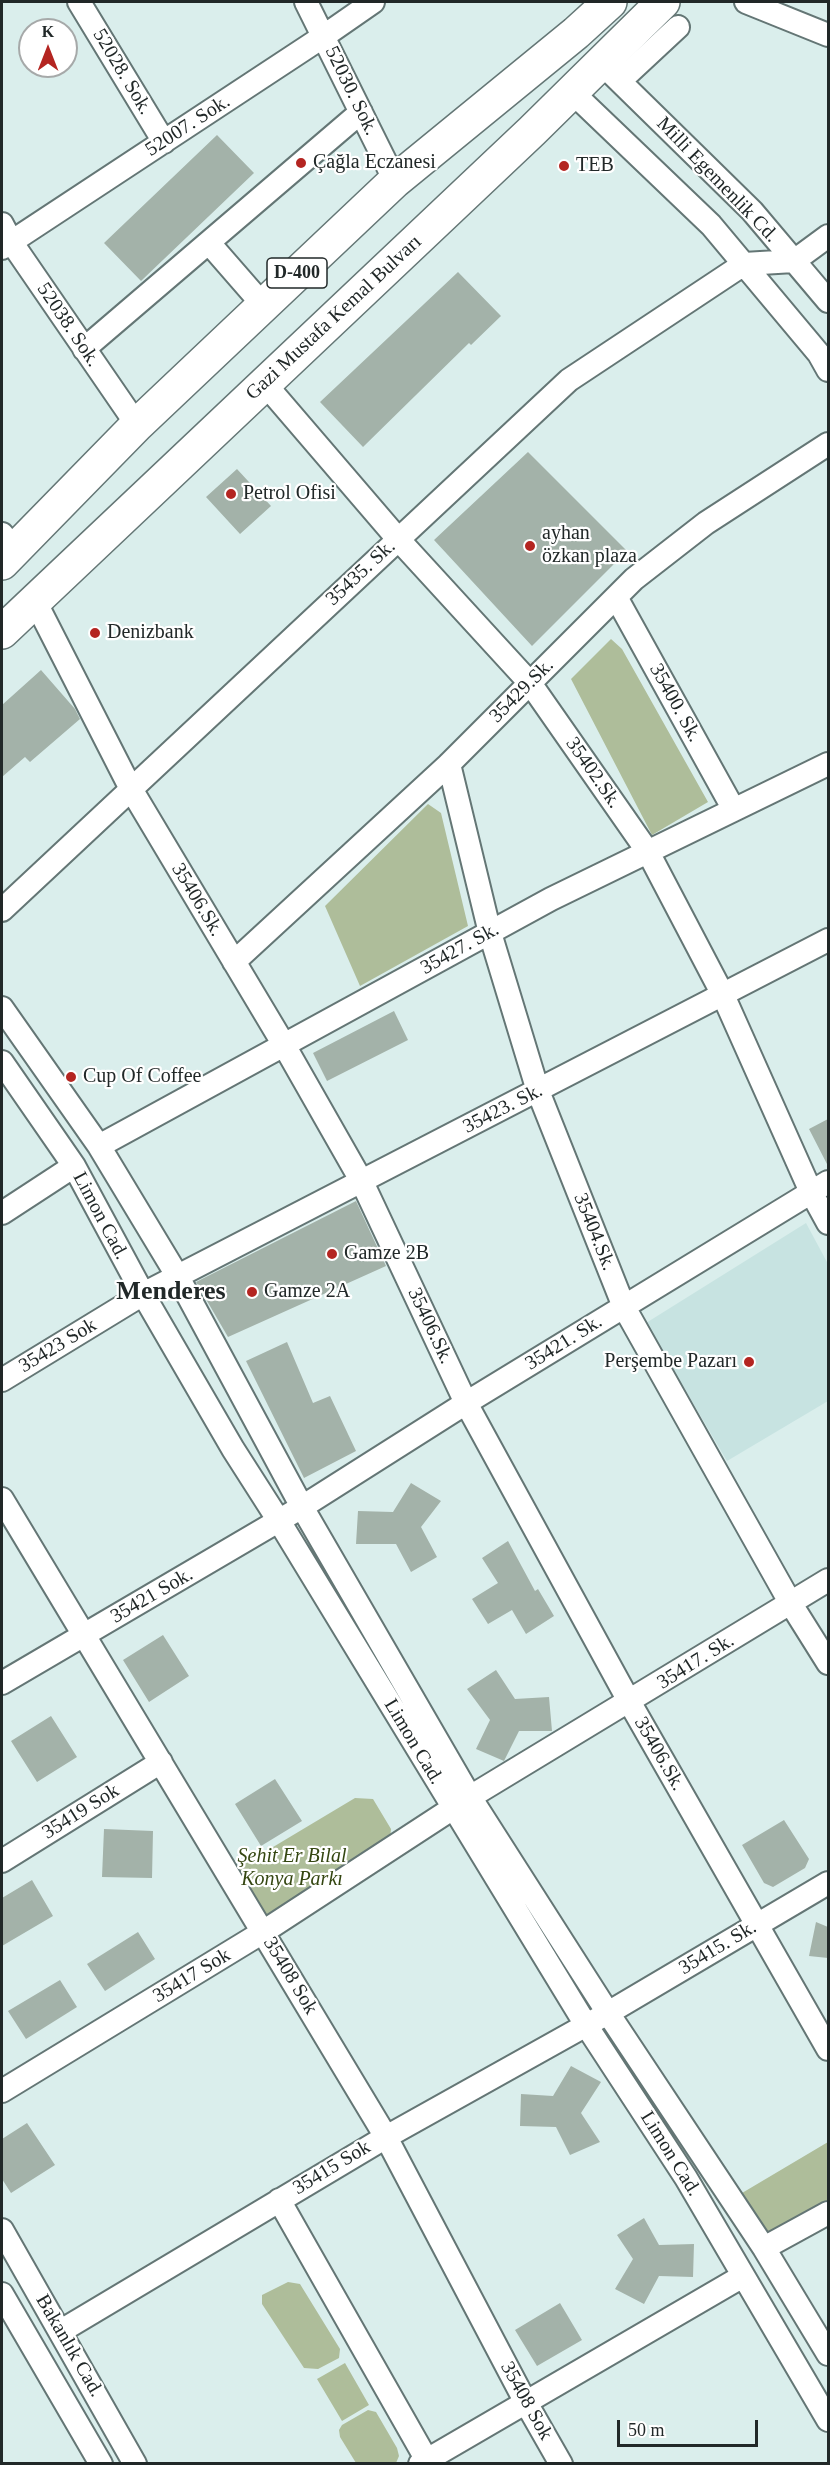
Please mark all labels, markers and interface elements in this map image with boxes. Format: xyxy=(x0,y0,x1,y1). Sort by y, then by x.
north arrow xyxy=(18,18,78,78)
text: K xyxy=(42,23,54,40)
street label: 52028. Sok. xyxy=(87,25,157,119)
street label: 52030. Sok. xyxy=(319,43,383,139)
street label: 52007. Sok. xyxy=(141,90,235,162)
street label: Milli Egemenlik Cd. xyxy=(651,112,783,248)
place label: Çağla Eczanesi xyxy=(313,151,436,175)
place label: TEB xyxy=(576,154,614,178)
marker: Çağla Eczanesi xyxy=(294,156,308,170)
marker: TEB xyxy=(557,159,571,173)
street label: Gazi Mustafa Kemal Bulvarı xyxy=(241,230,427,406)
road number: D-400 xyxy=(267,258,327,288)
street label: 52038. Sok. xyxy=(31,278,105,372)
place label: Petrol Ofisi xyxy=(243,482,336,506)
marker: Petrol Ofisi xyxy=(224,487,238,501)
place label: ayhan özkan plaza xyxy=(542,522,637,569)
street label: 35435. Sk. xyxy=(321,535,401,611)
marker: ayhan özkan plaza xyxy=(523,539,537,553)
place label: Denizbank xyxy=(107,621,194,645)
marker: Denizbank xyxy=(88,626,102,640)
street label: 35429.Sk. xyxy=(485,654,559,728)
street label: 35400. Sk. xyxy=(644,660,706,746)
street label: 35402.Sk. xyxy=(560,733,626,813)
street label: 35406.Sk. xyxy=(166,859,228,941)
street label: 35427. Sk. xyxy=(417,918,503,980)
place label: Cup Of Coffee xyxy=(83,1065,201,1089)
marker: Cup Of Coffee xyxy=(64,1070,78,1084)
street label: 35423. Sk. xyxy=(459,1079,547,1139)
street label: Limon Cad. xyxy=(67,1168,133,1264)
street label: 35404.Sk. xyxy=(568,1190,620,1274)
place label: Gamze 2B xyxy=(344,1242,429,1266)
marker: Gamze 2B xyxy=(325,1247,339,1261)
district label: Menderes xyxy=(116,1276,226,1308)
place label: Gamze 2A xyxy=(264,1280,350,1304)
street label: 35406.Sk. xyxy=(402,1284,458,1368)
marker: Gamze 2A xyxy=(245,1285,259,1299)
street label: 35421. Sk. xyxy=(521,1310,607,1376)
street label: 35423 Sok xyxy=(15,1314,101,1378)
place label: Perşembe Pazarı xyxy=(604,1350,737,1374)
marker: Perşembe Pazarı xyxy=(742,1355,756,1369)
street label: 35421 Sok. xyxy=(107,1563,197,1629)
street label: 35417. Sk. xyxy=(653,1629,739,1695)
street label: Limon Cad. xyxy=(378,1695,448,1789)
street label: 35406.Sk. xyxy=(628,1713,690,1795)
street label: 35419 Sok xyxy=(38,1779,124,1845)
park label: Şehit Er Bilal Konya Parkı xyxy=(238,1845,346,1892)
street label: 35415. Sk. xyxy=(675,1916,761,1980)
street label: 35408 Sok xyxy=(258,1933,322,2019)
street label: 35417 Sok xyxy=(149,1944,235,2008)
street label: Limon Cad. xyxy=(635,2107,705,2201)
street label: 35415 Sok xyxy=(289,2136,375,2200)
street label: Bakanlık Cad. xyxy=(30,2290,108,2402)
street label: 35408 Sok xyxy=(495,2358,557,2444)
scale bar xyxy=(620,2408,761,2446)
text: 50 m xyxy=(628,2420,665,2440)

